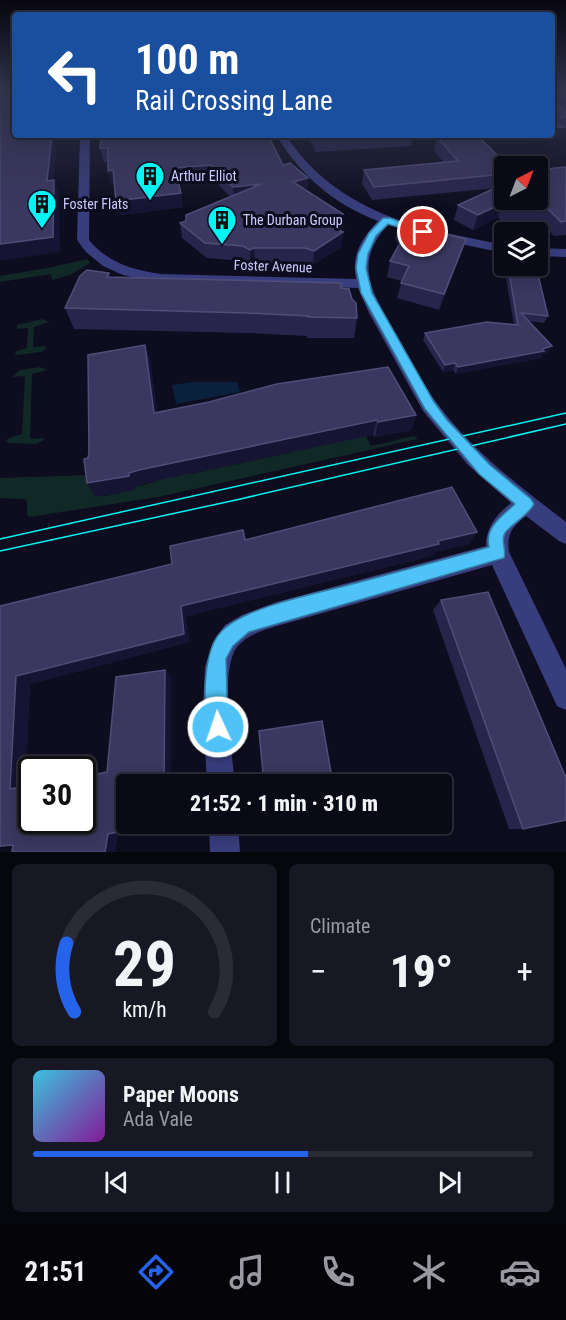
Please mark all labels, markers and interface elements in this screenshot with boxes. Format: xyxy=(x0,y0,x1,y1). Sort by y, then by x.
text: 100 m xyxy=(135,35,240,84)
icon: left xyxy=(36,36,114,114)
text: Rail Crossing Lane xyxy=(135,85,333,117)
north arrow xyxy=(494,156,548,210)
map controls xyxy=(494,156,548,276)
building icon: Arthur Elliot xyxy=(134,160,166,202)
place label: Arthur Elliot xyxy=(171,168,237,184)
building icon: Foster Flats xyxy=(26,188,58,230)
place label: Foster Flats xyxy=(63,196,128,212)
building icon: The Durban Group xyxy=(206,204,238,246)
pin xyxy=(397,206,448,257)
place label: The Durban Group xyxy=(243,212,343,228)
icon: arrive xyxy=(406,215,439,248)
button: layers xyxy=(494,222,548,276)
street label: Foster Avenue xyxy=(233,257,313,275)
position arrow xyxy=(186,695,250,759)
speed limit sign: 30 xyxy=(18,756,96,834)
text: 21:52 · 1 min · 310 m xyxy=(190,791,378,816)
text: Climate xyxy=(310,914,370,938)
text: 29 xyxy=(113,928,176,1001)
text: 19° xyxy=(390,945,453,998)
text: − xyxy=(310,952,327,991)
text: + xyxy=(517,952,533,991)
text: km/h xyxy=(122,997,167,1022)
text: Paper Moons xyxy=(123,1082,239,1107)
text: Ada Vale xyxy=(123,1107,193,1131)
icon: previous xyxy=(100,1166,133,1199)
icon: pause xyxy=(266,1166,299,1199)
icon: next xyxy=(433,1166,466,1199)
icon: directions xyxy=(135,1251,177,1293)
icon: music xyxy=(226,1251,268,1293)
icon: phone xyxy=(317,1251,359,1293)
icon: climate xyxy=(408,1251,450,1293)
icon: car xyxy=(499,1251,541,1293)
text: 21:51 xyxy=(25,1256,86,1288)

